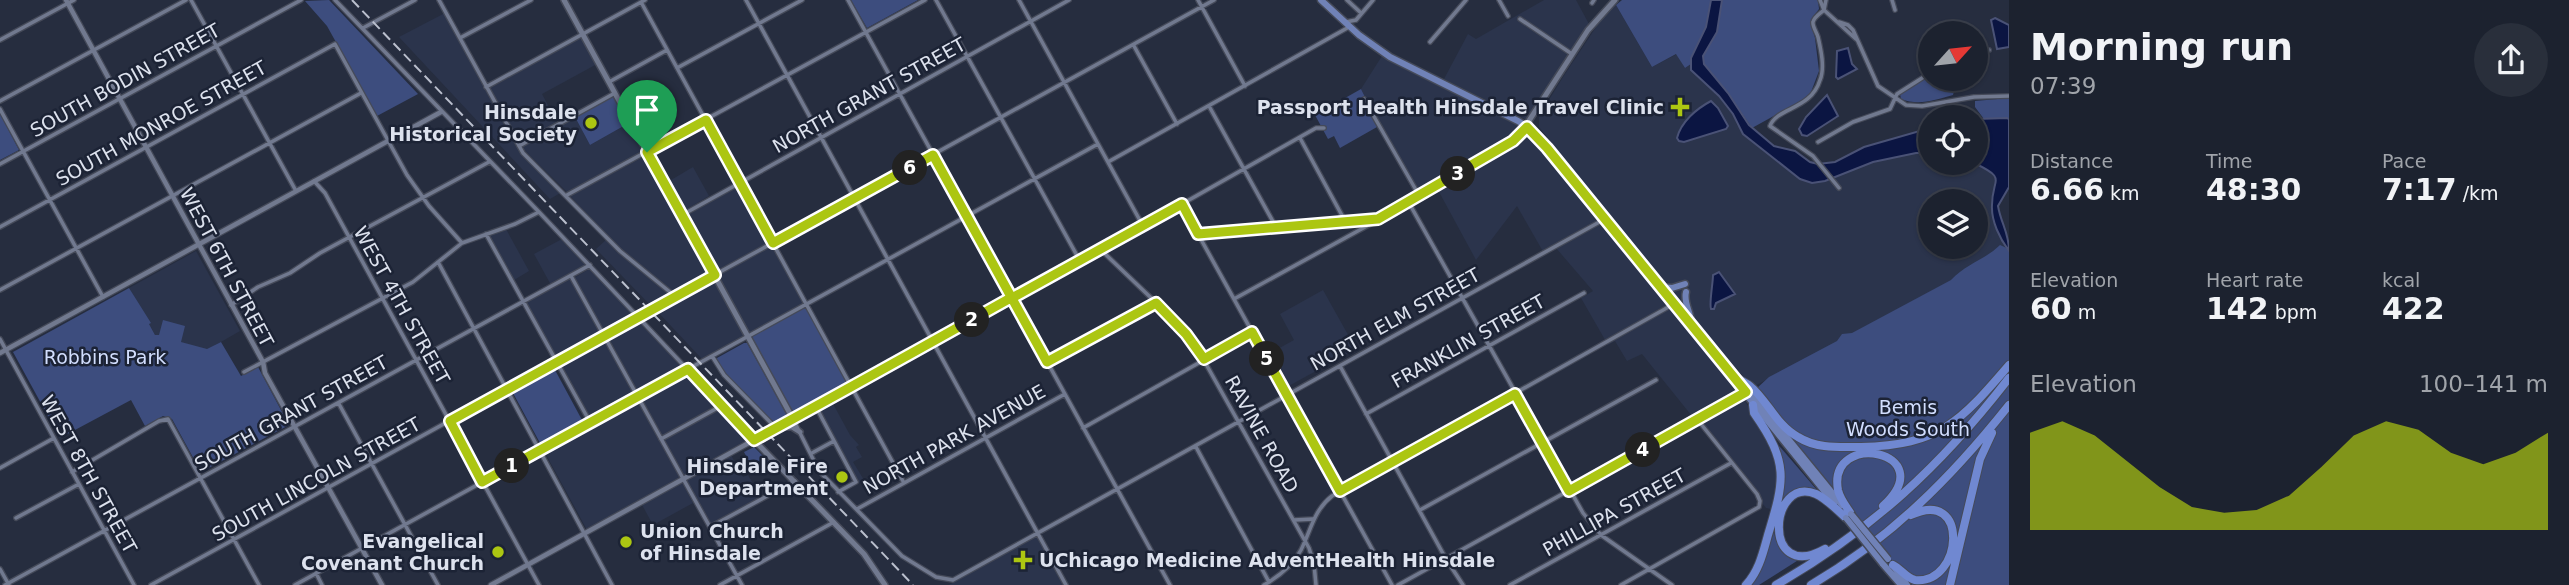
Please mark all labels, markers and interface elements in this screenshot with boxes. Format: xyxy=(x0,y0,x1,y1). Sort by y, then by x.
street label: SOUTH BODIN STREET xyxy=(26,18,224,141)
north arrow xyxy=(1918,21,1988,91)
map controls xyxy=(1918,21,1988,259)
button: share xyxy=(2474,23,2548,97)
text: Morning run xyxy=(2030,25,2293,69)
street label: NORTH GRANT STREET xyxy=(769,32,970,157)
street label: SOUTH MONROE STREET xyxy=(52,56,270,190)
text: 07:39 xyxy=(2030,73,2096,99)
pin xyxy=(617,80,677,152)
icon: arrive xyxy=(628,91,666,129)
place label: Passport Health Hinsdale Travel Clinic xyxy=(1257,96,1664,118)
marker: Passport Health Hinsdale Travel Clinic xyxy=(1670,97,1690,117)
place label: Hinsdale Historical Society xyxy=(389,101,578,145)
button: locate xyxy=(1918,105,1988,175)
marker: Hinsdale Historical Society xyxy=(583,115,599,131)
pin: 6 xyxy=(892,150,928,186)
text: Distance xyxy=(2030,150,2113,172)
text: Time xyxy=(2206,150,2253,172)
text: Pace xyxy=(2382,150,2426,172)
text: 6 xyxy=(903,156,916,178)
pin: 3 xyxy=(1440,156,1476,192)
text: 3 xyxy=(1451,162,1464,184)
text: 6.66 xyxy=(2030,172,2104,207)
text: 48:30 xyxy=(2206,172,2302,207)
text: 7:17 xyxy=(2382,172,2457,207)
text: km xyxy=(2104,182,2140,204)
text: /km xyxy=(2457,182,2499,204)
street label: WEST 6TH STREET xyxy=(176,184,278,351)
button: layers xyxy=(1918,189,1988,259)
street label: WEST 4TH STREET xyxy=(349,222,455,388)
street label: NORTH ELM STREET xyxy=(1306,263,1484,375)
text: Elevation xyxy=(2030,269,2118,291)
text: Heart rate xyxy=(2206,269,2304,291)
text: kcal xyxy=(2382,269,2420,291)
street label: FRANKLIN STREET xyxy=(1387,290,1549,392)
text: 60 xyxy=(2030,291,2072,326)
text: 142 xyxy=(2206,291,2269,326)
text: 422 xyxy=(2382,291,2445,326)
text: m xyxy=(2072,301,2096,323)
text: bpm xyxy=(2269,301,2317,323)
pin: 2 xyxy=(954,302,990,338)
text: 2 xyxy=(965,308,978,330)
pin: 5 xyxy=(1250,342,1284,376)
park label: Robbins Park xyxy=(44,346,166,368)
text: 5 xyxy=(1260,347,1273,369)
street label: SOUTH GRANT STREET xyxy=(191,351,392,475)
text: Elevation xyxy=(2030,371,2137,397)
text: 100–141 m xyxy=(2419,371,2548,397)
street label: RAVINE ROAD xyxy=(1221,372,1303,496)
street label: NORTH PARK AVENUE xyxy=(859,380,1049,498)
street label: WEST 8TH STREET xyxy=(36,391,142,557)
park label: Bemis Woods South xyxy=(1846,396,1970,440)
street label: SOUTH LINCOLN STREET xyxy=(208,412,424,546)
pin: 4 xyxy=(1626,433,1660,468)
text: 4 xyxy=(1636,438,1649,460)
pin: 1 xyxy=(494,448,530,484)
text: 1 xyxy=(505,454,518,476)
place label: Hinsdale Fire Department xyxy=(687,455,828,499)
street label: PHILLIPA STREET xyxy=(1539,463,1690,560)
marker: Hinsdale Fire Department xyxy=(834,469,850,485)
place label: Union Church of Hinsdale xyxy=(640,520,784,564)
place label: Evangelical Covenant Church xyxy=(301,530,484,574)
marker: Union Church of Hinsdale xyxy=(618,534,634,550)
marker: Evangelical Covenant Church xyxy=(490,544,506,560)
place label: UChicago Medicine AdventHealth Hinsdale xyxy=(1039,549,1495,571)
marker: UChicago Medicine AdventHealth Hinsdale xyxy=(1013,550,1033,570)

